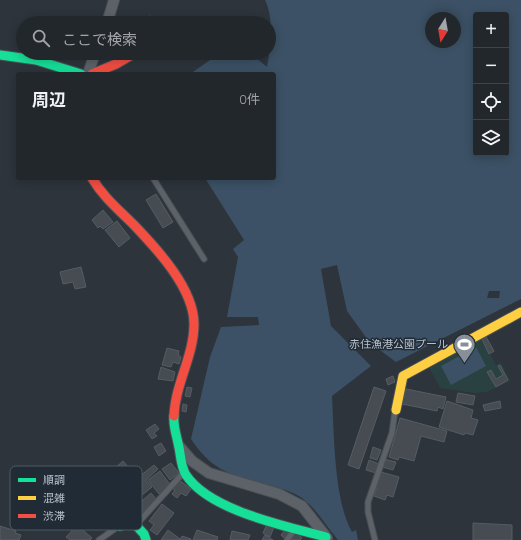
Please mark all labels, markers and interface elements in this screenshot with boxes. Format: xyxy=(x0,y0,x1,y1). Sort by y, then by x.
north arrow xyxy=(425,12,461,48)
map controls xyxy=(473,12,509,156)
button: + xyxy=(473,12,509,48)
search box xyxy=(16,16,276,60)
icon: search xyxy=(30,27,52,49)
text: ここで検索 xyxy=(62,30,137,49)
button: − xyxy=(473,48,509,84)
button: locate xyxy=(473,84,509,120)
text: 周辺 xyxy=(32,89,66,110)
text: 0件 xyxy=(239,91,260,107)
button: layers xyxy=(473,120,509,156)
sports icon: 赤住漁港公園プール xyxy=(451,331,477,364)
place label: 赤住漁港公園プール xyxy=(349,337,448,351)
legend xyxy=(10,466,142,530)
text: 順調 xyxy=(43,473,65,487)
text: 混雑 xyxy=(43,491,65,505)
text: 渋滞 xyxy=(43,509,65,523)

